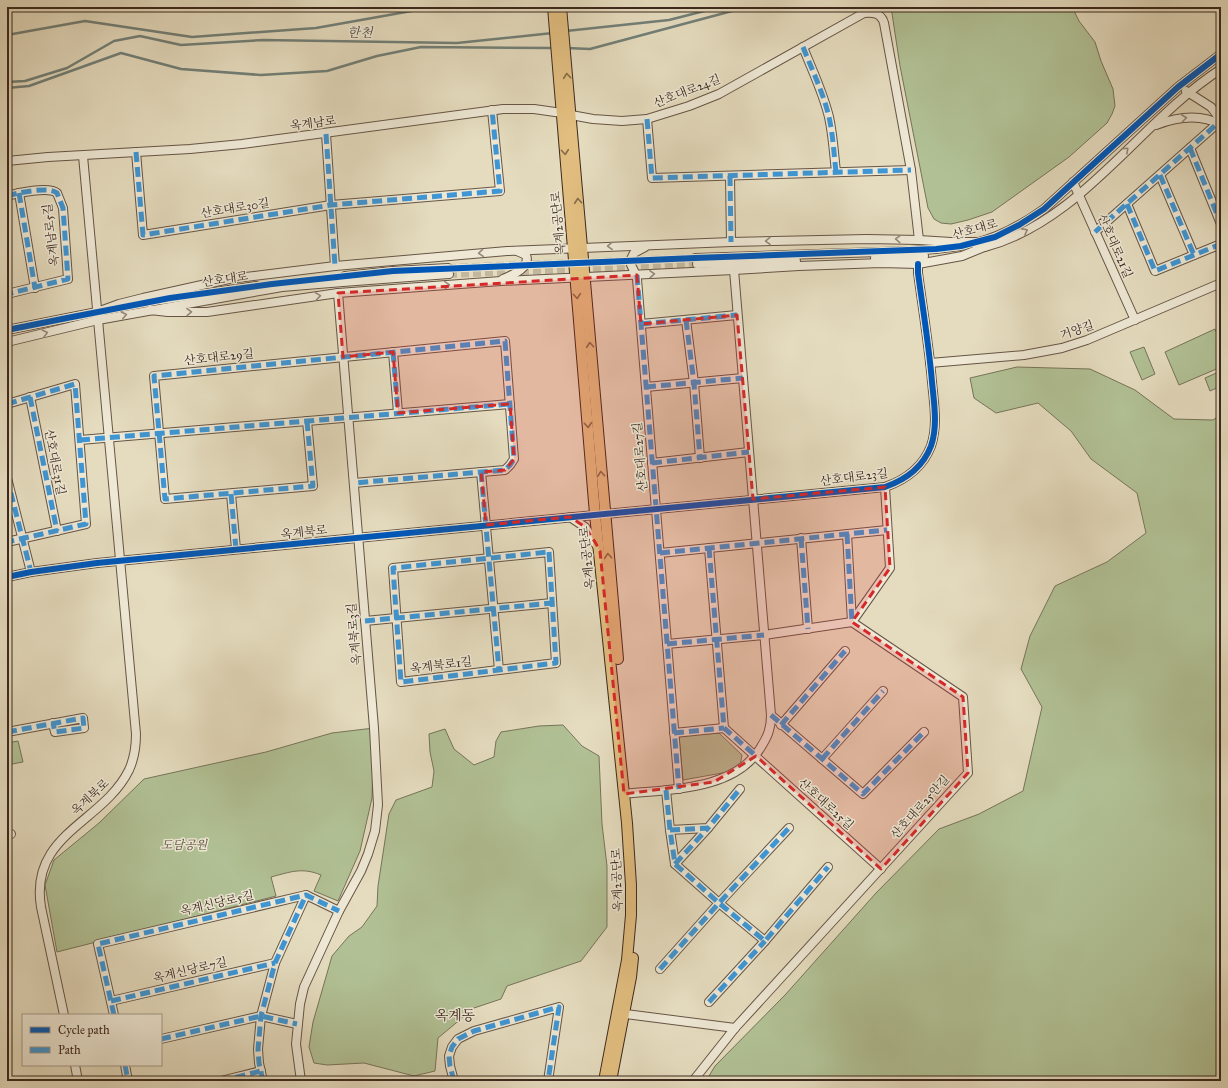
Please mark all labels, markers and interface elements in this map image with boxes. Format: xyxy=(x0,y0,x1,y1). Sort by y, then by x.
water label: 한천 xyxy=(347,25,374,41)
street label: 산호대로24길 xyxy=(652,72,722,110)
one-way arrow xyxy=(563,73,572,79)
street label: 옥계남로 xyxy=(289,113,337,133)
one-way arrow xyxy=(1181,113,1188,122)
one-way arrow xyxy=(1121,148,1129,155)
one-way arrow xyxy=(560,149,569,155)
street label: 옥계2공단로 xyxy=(548,190,568,255)
street label: 산호대로30길 xyxy=(199,196,271,220)
one-way arrow xyxy=(574,198,583,204)
street label: 옥계남로5길 xyxy=(40,203,62,267)
street label: 산호대로21길 xyxy=(1095,212,1135,280)
street label: 산호대로 xyxy=(951,216,1000,242)
one-way arrow xyxy=(1021,228,1028,236)
one-way arrow xyxy=(895,235,901,243)
one-way arrow xyxy=(765,237,771,245)
one-way arrow xyxy=(607,242,613,251)
one-way arrow xyxy=(478,249,484,258)
street label: 산호대로 xyxy=(201,269,249,289)
one-way arrow xyxy=(649,270,655,278)
one-way arrow xyxy=(444,281,450,290)
one-way arrow xyxy=(314,292,321,301)
one-way arrow xyxy=(572,292,581,299)
one-way arrow xyxy=(186,308,192,317)
one-way arrow xyxy=(121,312,127,320)
street label: 거양길 xyxy=(1058,318,1096,342)
one-way arrow xyxy=(42,329,48,337)
one-way arrow xyxy=(586,342,595,348)
street label: 산호대로29길 xyxy=(183,346,255,368)
one-way arrow xyxy=(583,422,592,428)
street label: 산호대로27길 xyxy=(630,422,650,492)
street label: 산호대로31길 xyxy=(42,428,68,496)
street label: 산호대로23길 xyxy=(819,466,889,488)
one-way arrow xyxy=(597,471,606,477)
street label: 옥계북로 xyxy=(280,523,328,541)
street label: 옥계2공단로 xyxy=(577,525,597,591)
one-way arrow xyxy=(604,553,613,559)
street label: 옥계북로3길 xyxy=(344,602,364,666)
street label: 옥계북로1길 xyxy=(409,654,473,676)
street label: 산호대로25안길 xyxy=(888,772,952,842)
street label: 옥계북로 xyxy=(68,776,112,818)
street label: 산호대로25길 xyxy=(796,776,856,832)
park label: 도담공원 xyxy=(161,838,209,852)
street label: 옥계2공단로 xyxy=(609,847,625,912)
street label: 옥계신당로5길 xyxy=(179,888,255,918)
street label: 옥계신당로7길 xyxy=(151,955,229,985)
district label: 옥계동 xyxy=(435,1007,476,1024)
legend xyxy=(22,1014,162,1066)
text: Cycle path xyxy=(58,1023,110,1037)
text: Path xyxy=(58,1043,81,1057)

